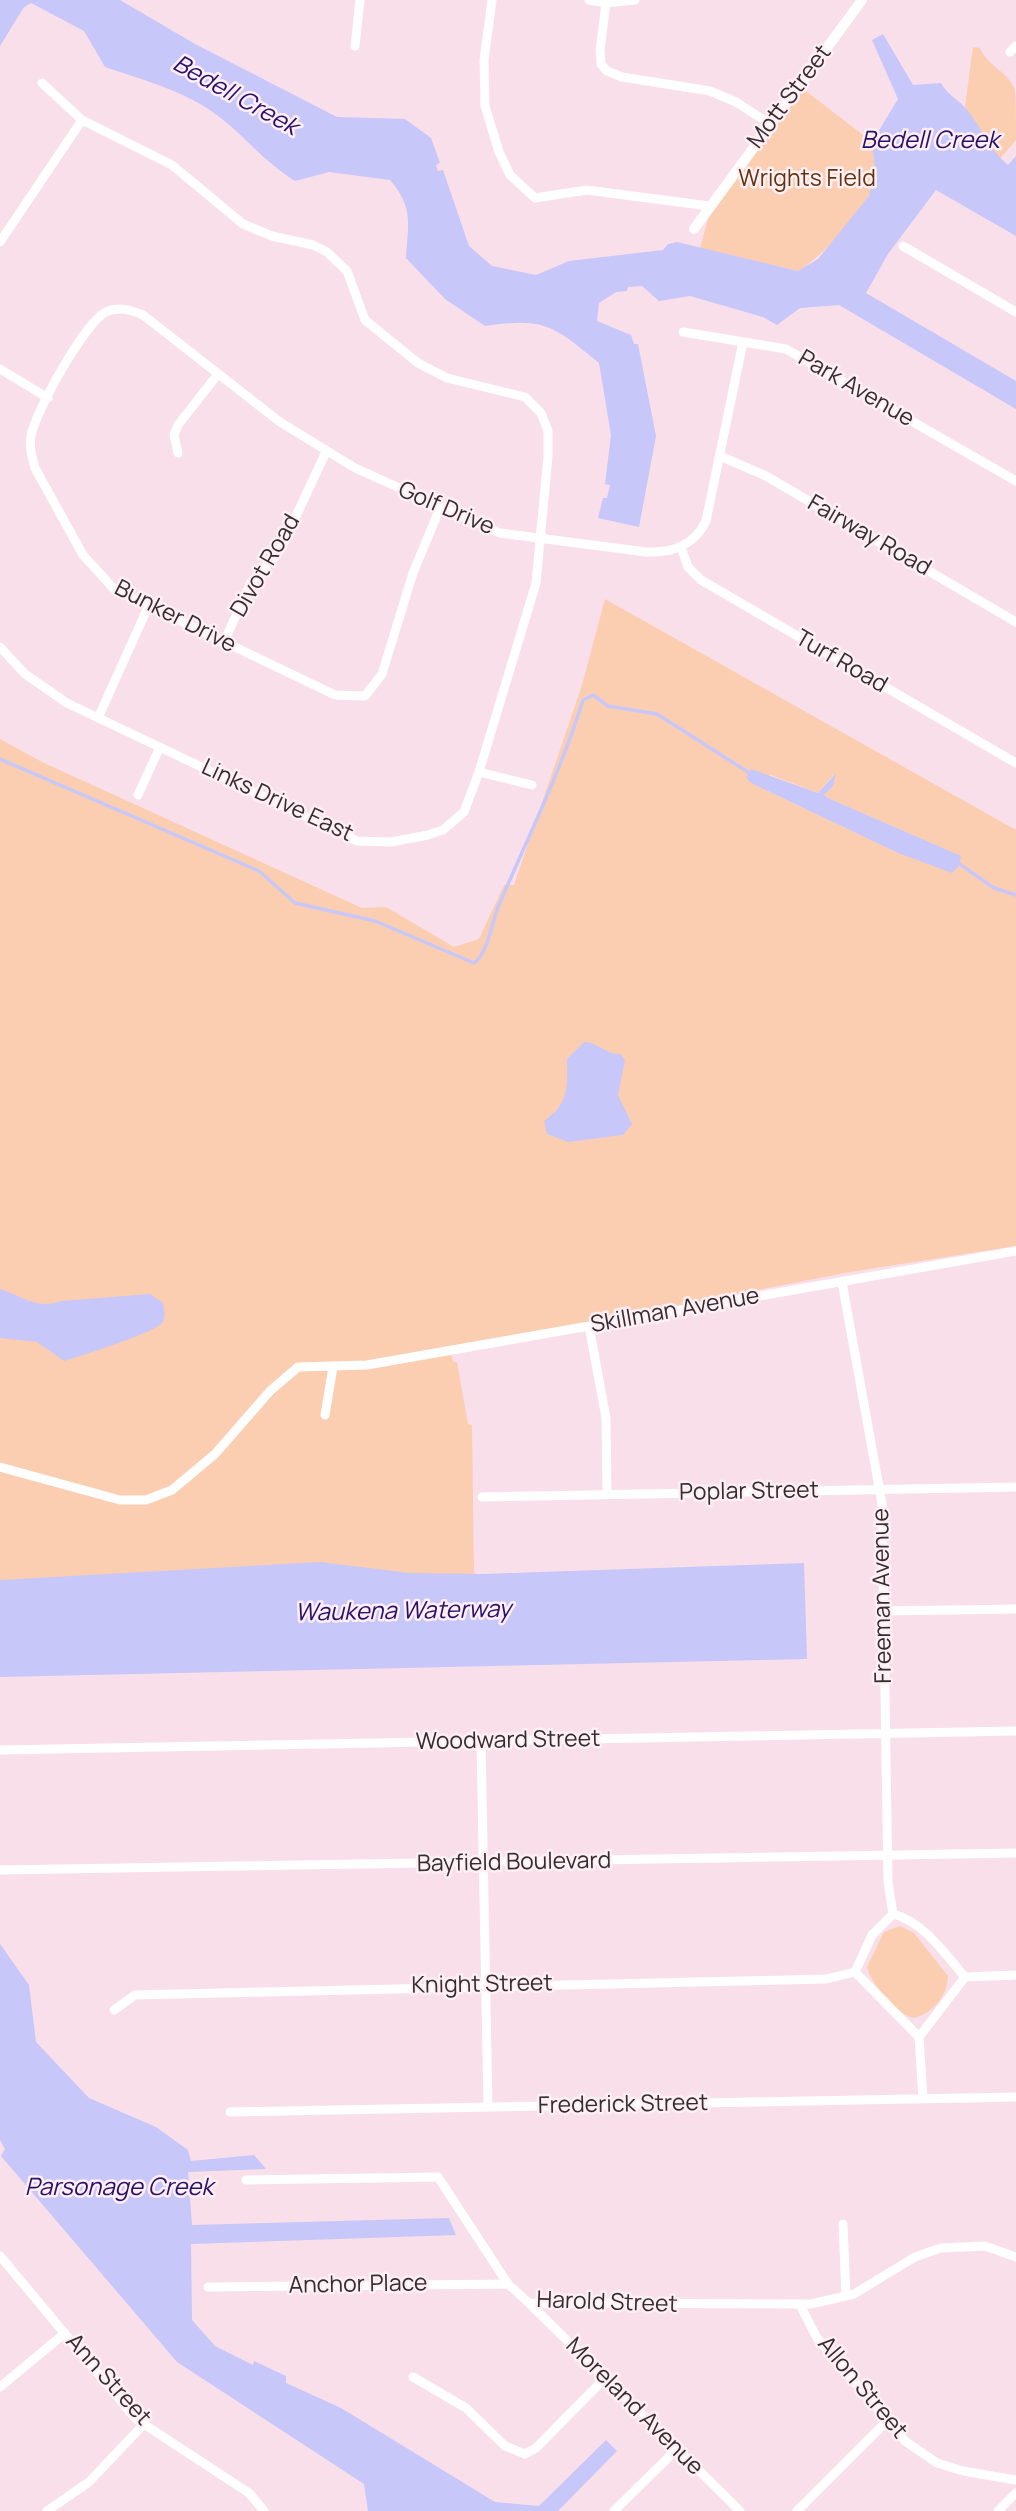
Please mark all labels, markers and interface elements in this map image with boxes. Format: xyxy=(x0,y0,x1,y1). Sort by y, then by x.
street label: Mott Street xyxy=(742,40,838,154)
water label: Bedell Creek xyxy=(167,50,303,142)
water label: Bedell Creek xyxy=(861,127,999,155)
park label: Wrights Field xyxy=(738,166,876,194)
street label: Park Avenue xyxy=(793,345,919,433)
street label: Golf Drive xyxy=(394,476,498,542)
street label: Fairway Road xyxy=(802,490,936,582)
street label: Divot Road xyxy=(226,510,306,622)
street label: Bunker Drive xyxy=(110,575,240,659)
street label: Turf Road xyxy=(790,625,892,699)
street label: Links Drive East xyxy=(197,754,357,848)
street label: Skillman Avenue xyxy=(588,1283,762,1339)
street label: Poplar Street xyxy=(679,1477,819,1507)
street label: Freeman Avenue xyxy=(868,1508,898,1684)
water label: Waukena Waterway xyxy=(295,1596,511,1628)
street label: Woodward Street xyxy=(415,1726,601,1756)
street label: Bayfield Boulevard xyxy=(417,1848,611,1878)
street label: Knight Street xyxy=(411,1970,553,2000)
street label: Frederick Street xyxy=(538,2090,708,2120)
water label: Parsonage Creek xyxy=(25,2174,213,2202)
street label: Anchor Place xyxy=(288,2270,428,2300)
street label: Harold Street xyxy=(536,2287,678,2319)
street label: Ann Street xyxy=(60,2328,156,2432)
street label: Allon Street xyxy=(811,2331,913,2445)
street label: Moreland Avenue xyxy=(559,2332,709,2482)

